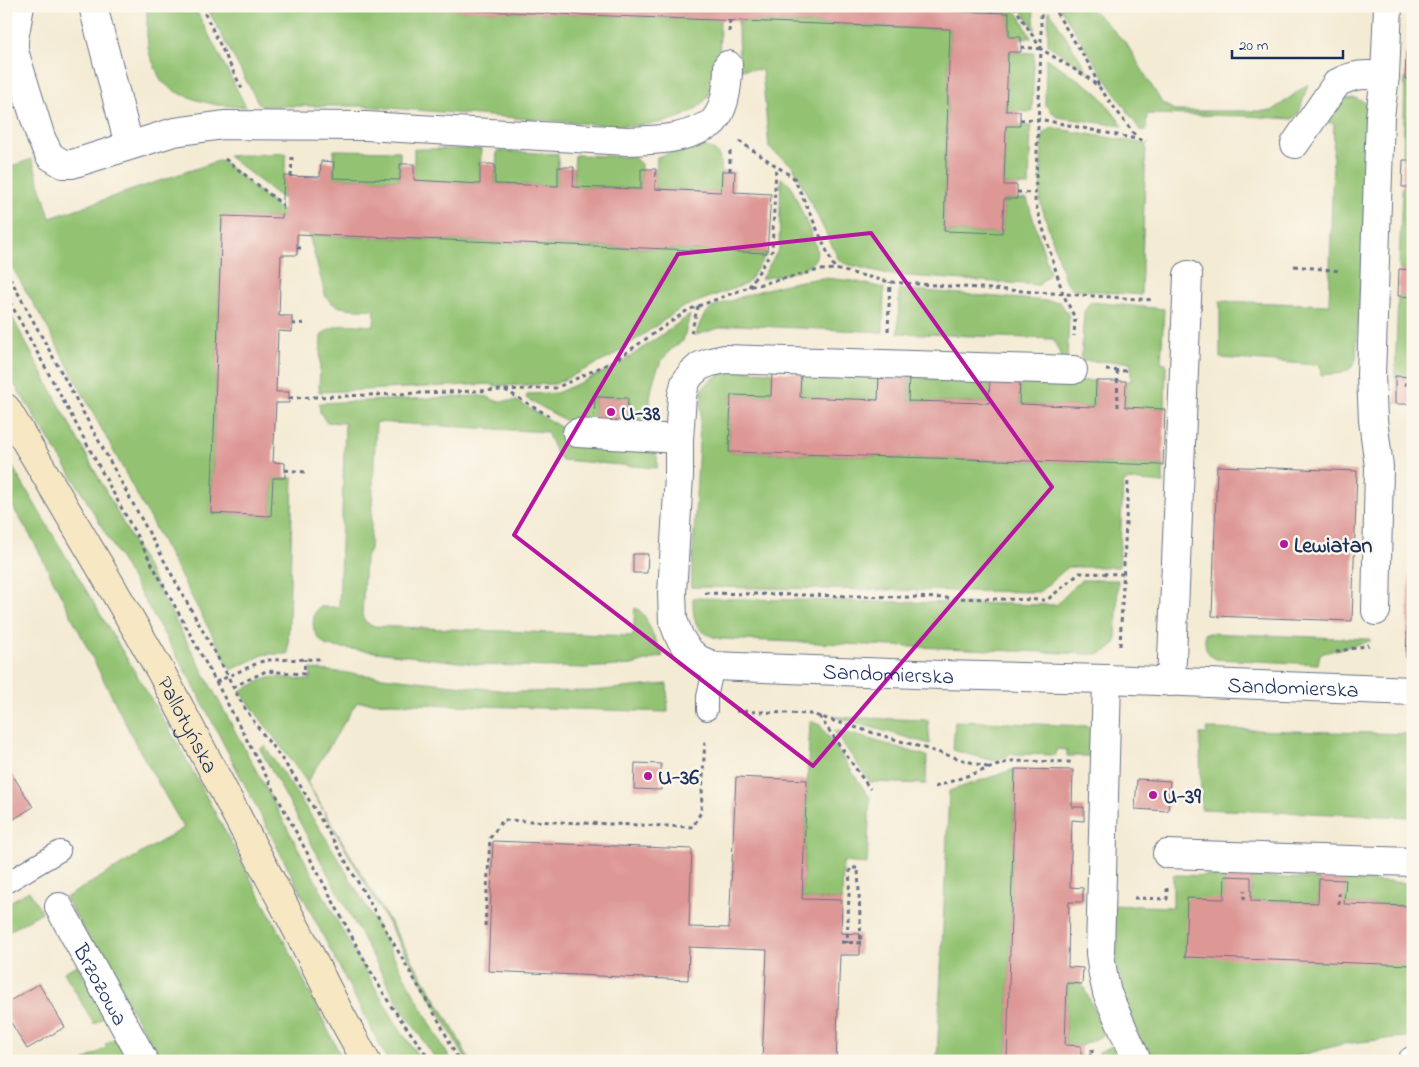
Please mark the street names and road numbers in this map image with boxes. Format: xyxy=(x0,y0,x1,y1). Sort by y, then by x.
street label: Sandomierska xyxy=(822,657,954,694)
street label: Pallotyńska xyxy=(147,671,225,780)
street label: Sandomierska xyxy=(1227,671,1359,708)
street label: Brzozowa xyxy=(63,938,134,1032)

